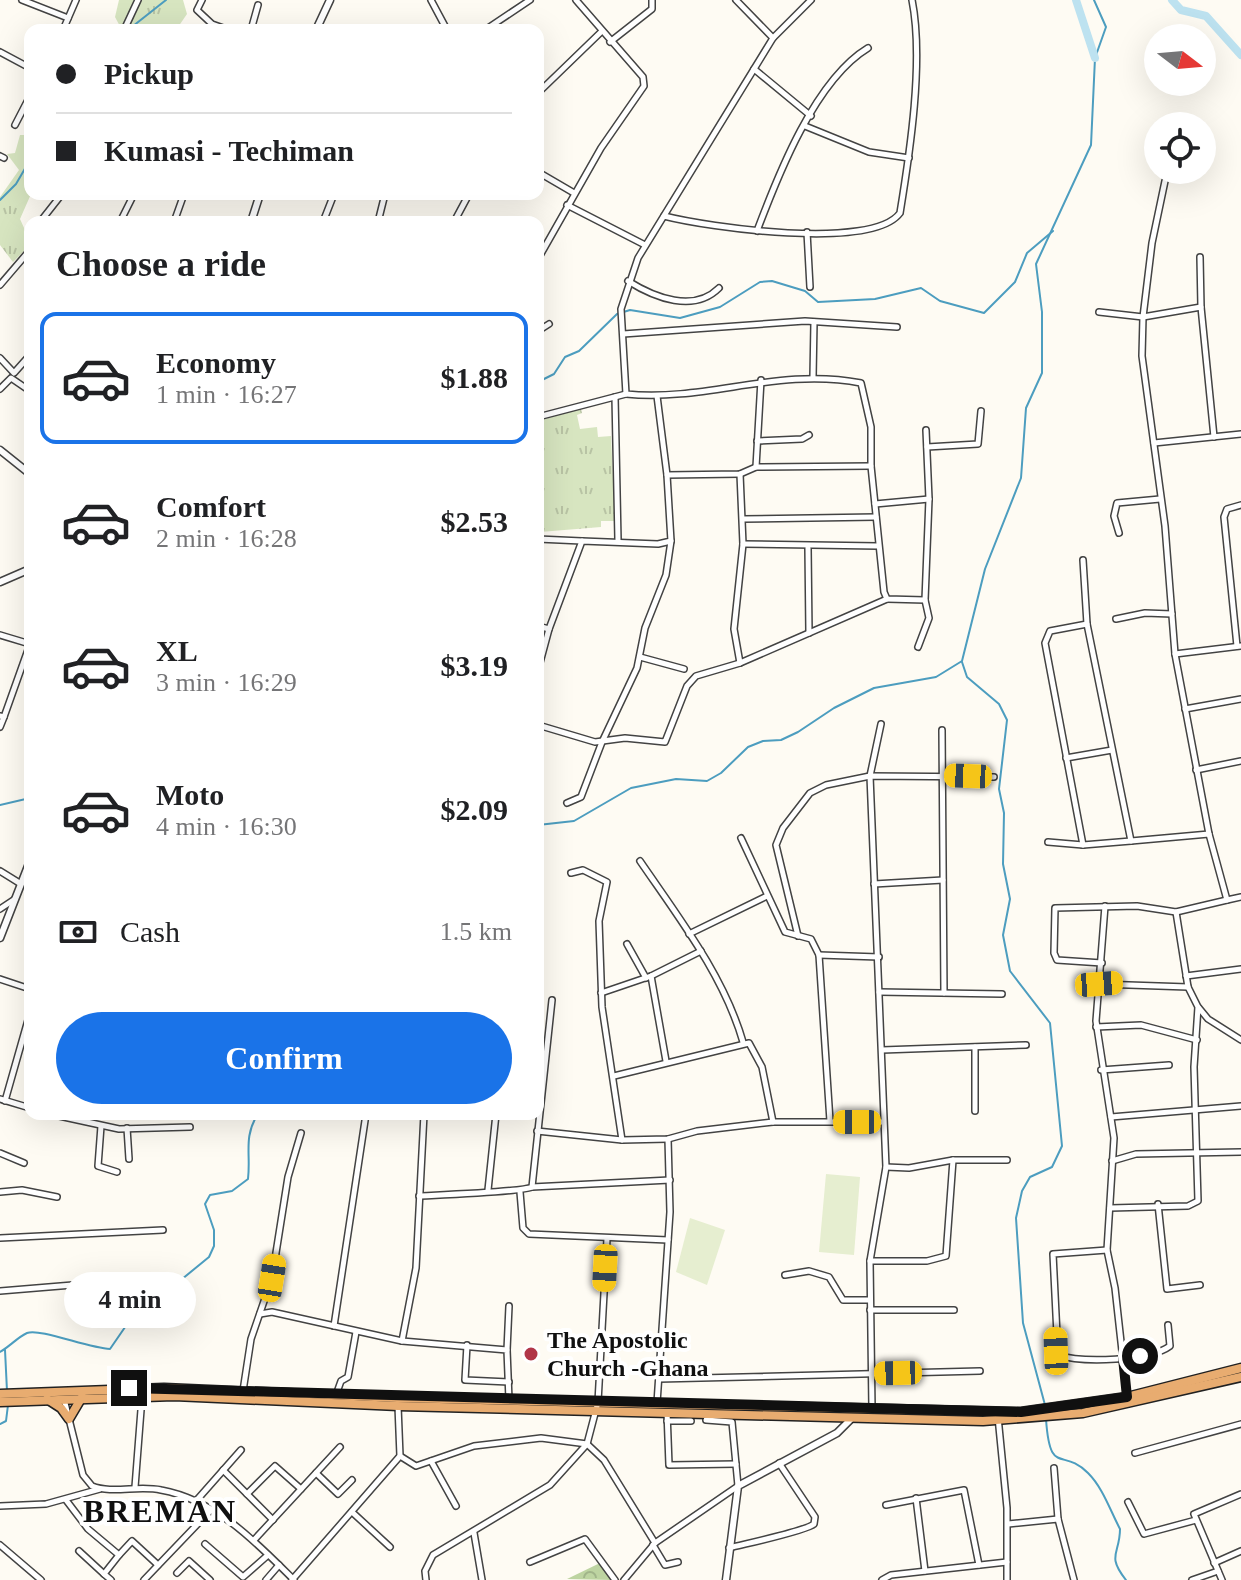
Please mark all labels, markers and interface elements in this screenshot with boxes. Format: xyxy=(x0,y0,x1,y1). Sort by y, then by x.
north arrow xyxy=(1144,24,1216,96)
map controls xyxy=(1144,24,1216,184)
text: Pickup xyxy=(104,57,194,90)
button: locate xyxy=(1144,112,1216,184)
text: Kumasi - Techiman xyxy=(104,134,354,167)
text: Choose a ride xyxy=(56,244,266,284)
icon: car xyxy=(60,342,132,414)
text: Economy xyxy=(156,346,276,379)
text: $1.88 xyxy=(441,361,508,394)
text: 1 min · 16:27 xyxy=(156,380,297,409)
icon: car xyxy=(60,486,132,558)
text: Comfort xyxy=(156,490,266,523)
text: $2.53 xyxy=(441,505,508,538)
text: 2 min · 16:28 xyxy=(156,524,297,553)
icon: car xyxy=(60,630,132,702)
text: XL xyxy=(156,634,198,667)
text: $3.19 xyxy=(441,649,508,682)
text: 3 min · 16:29 xyxy=(156,668,297,697)
car xyxy=(944,763,992,789)
icon: car xyxy=(60,774,132,846)
text: Moto xyxy=(156,778,224,811)
text: $2.09 xyxy=(441,793,508,826)
text: 4 min · 16:30 xyxy=(156,812,297,841)
icon: cash xyxy=(56,910,100,954)
text: Cash xyxy=(120,915,180,948)
text: 1.5 km xyxy=(440,917,512,946)
car xyxy=(1074,970,1124,998)
button: Confirm xyxy=(56,1012,512,1104)
car xyxy=(833,1110,881,1134)
car xyxy=(592,1243,618,1293)
car xyxy=(256,1252,288,1304)
callout: 4 min xyxy=(63,1272,195,1328)
text: 4 min xyxy=(99,1285,161,1314)
place label: The Apostolic Church -Ghana xyxy=(547,1327,709,1381)
car xyxy=(1043,1327,1069,1375)
route start xyxy=(1122,1338,1158,1374)
marker: The Apostolic Church -Ghana xyxy=(522,1345,540,1363)
car xyxy=(874,1361,922,1385)
route end xyxy=(111,1370,147,1406)
district label: BREMAN xyxy=(83,1493,237,1529)

